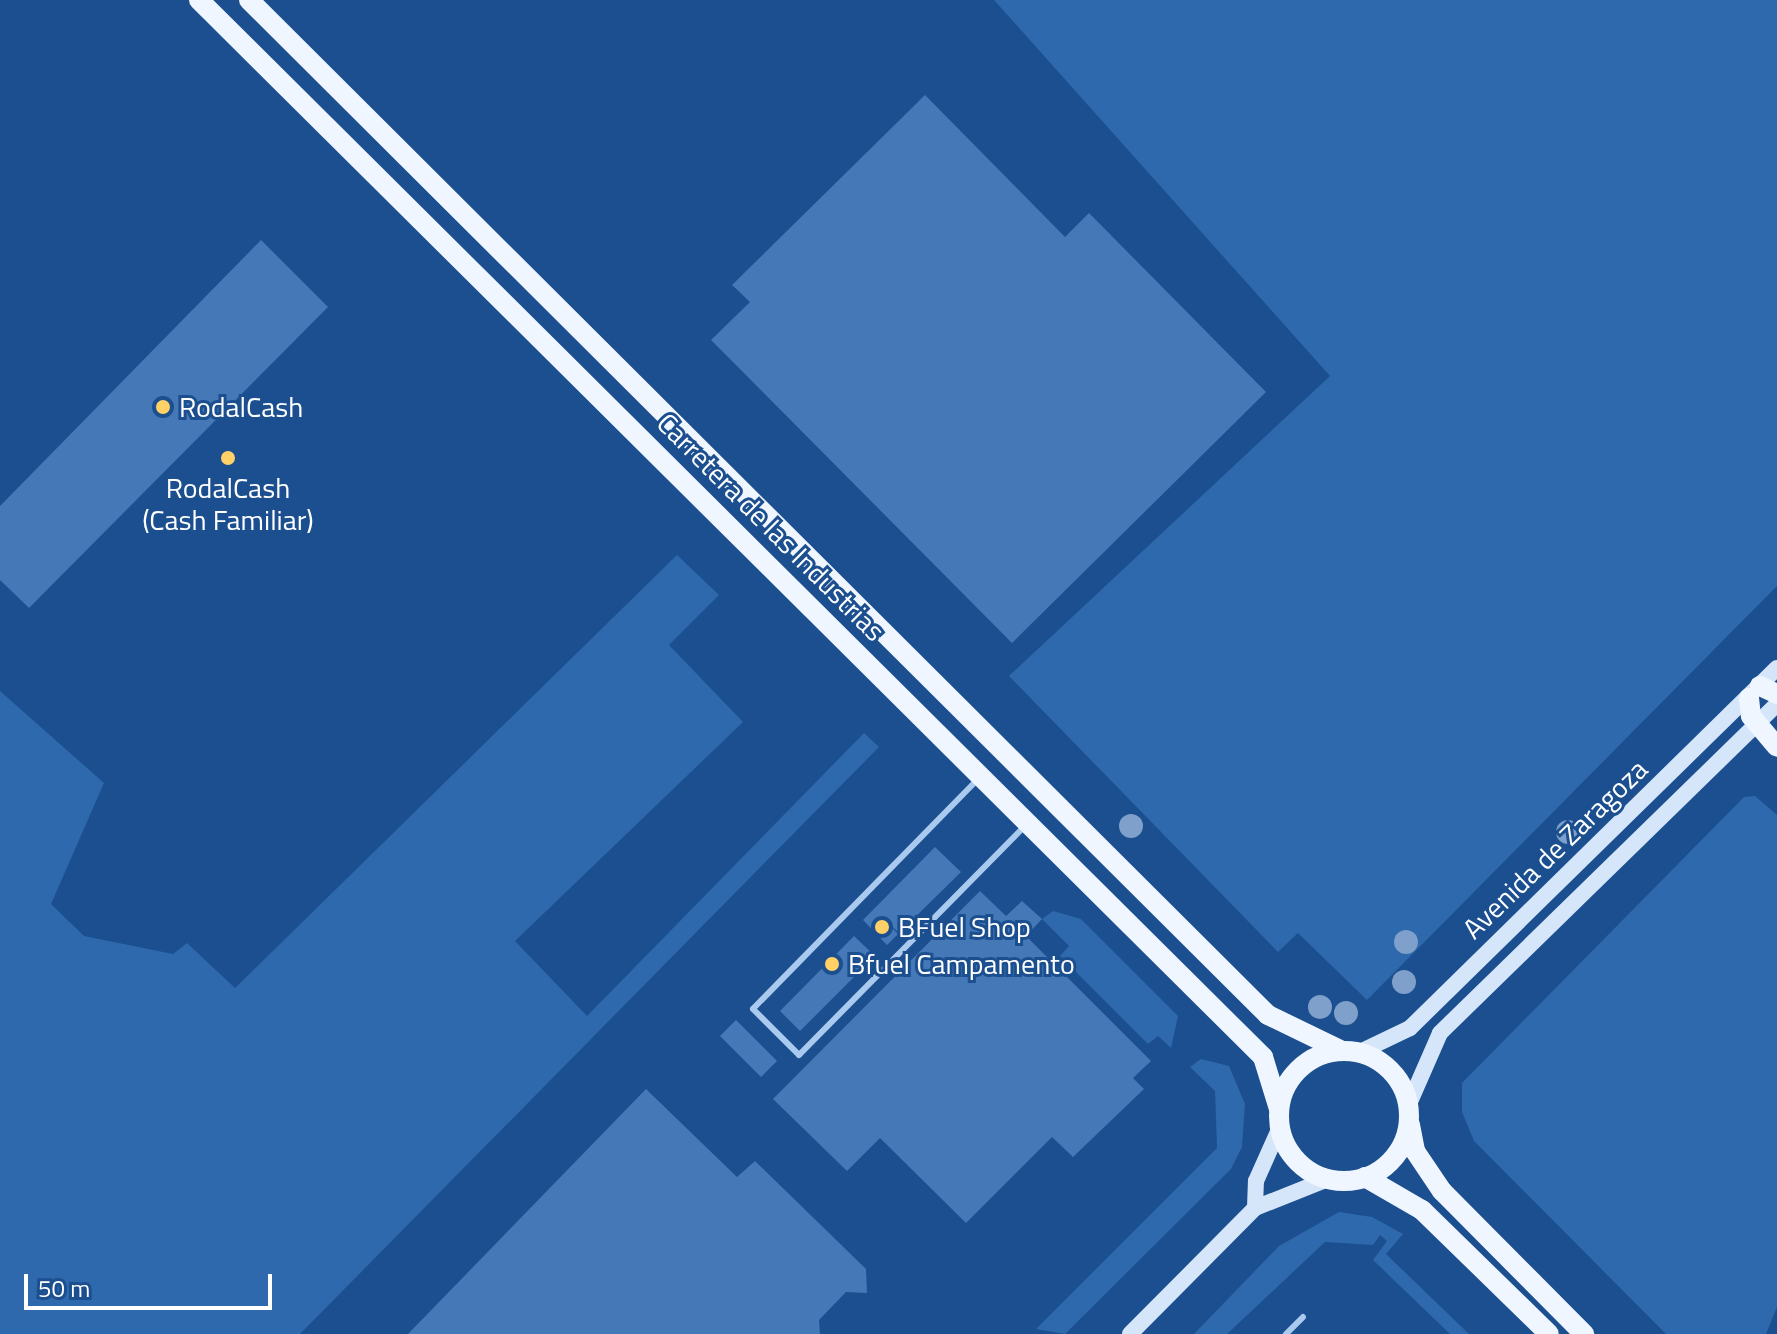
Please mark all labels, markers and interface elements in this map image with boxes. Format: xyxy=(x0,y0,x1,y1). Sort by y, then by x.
place label: RodalCash xyxy=(179,390,303,424)
marker: RodalCash xyxy=(154,398,172,416)
street label: Carretera de las Industrias xyxy=(650,406,892,648)
marker: RodalCash (Cash Familiar) xyxy=(219,449,237,467)
place label: RodalCash (Cash Familiar) xyxy=(142,471,314,537)
street label: Avenida de Zaragoza xyxy=(1456,752,1654,946)
place label: BFuel Shop xyxy=(898,910,1031,944)
marker: BFuel Shop xyxy=(873,918,891,936)
place label: Bfuel Campamento xyxy=(848,947,1075,981)
marker: Bfuel Campamento xyxy=(823,955,841,973)
scale bar xyxy=(28,1258,276,1308)
text: 50 m xyxy=(38,1270,90,1306)

